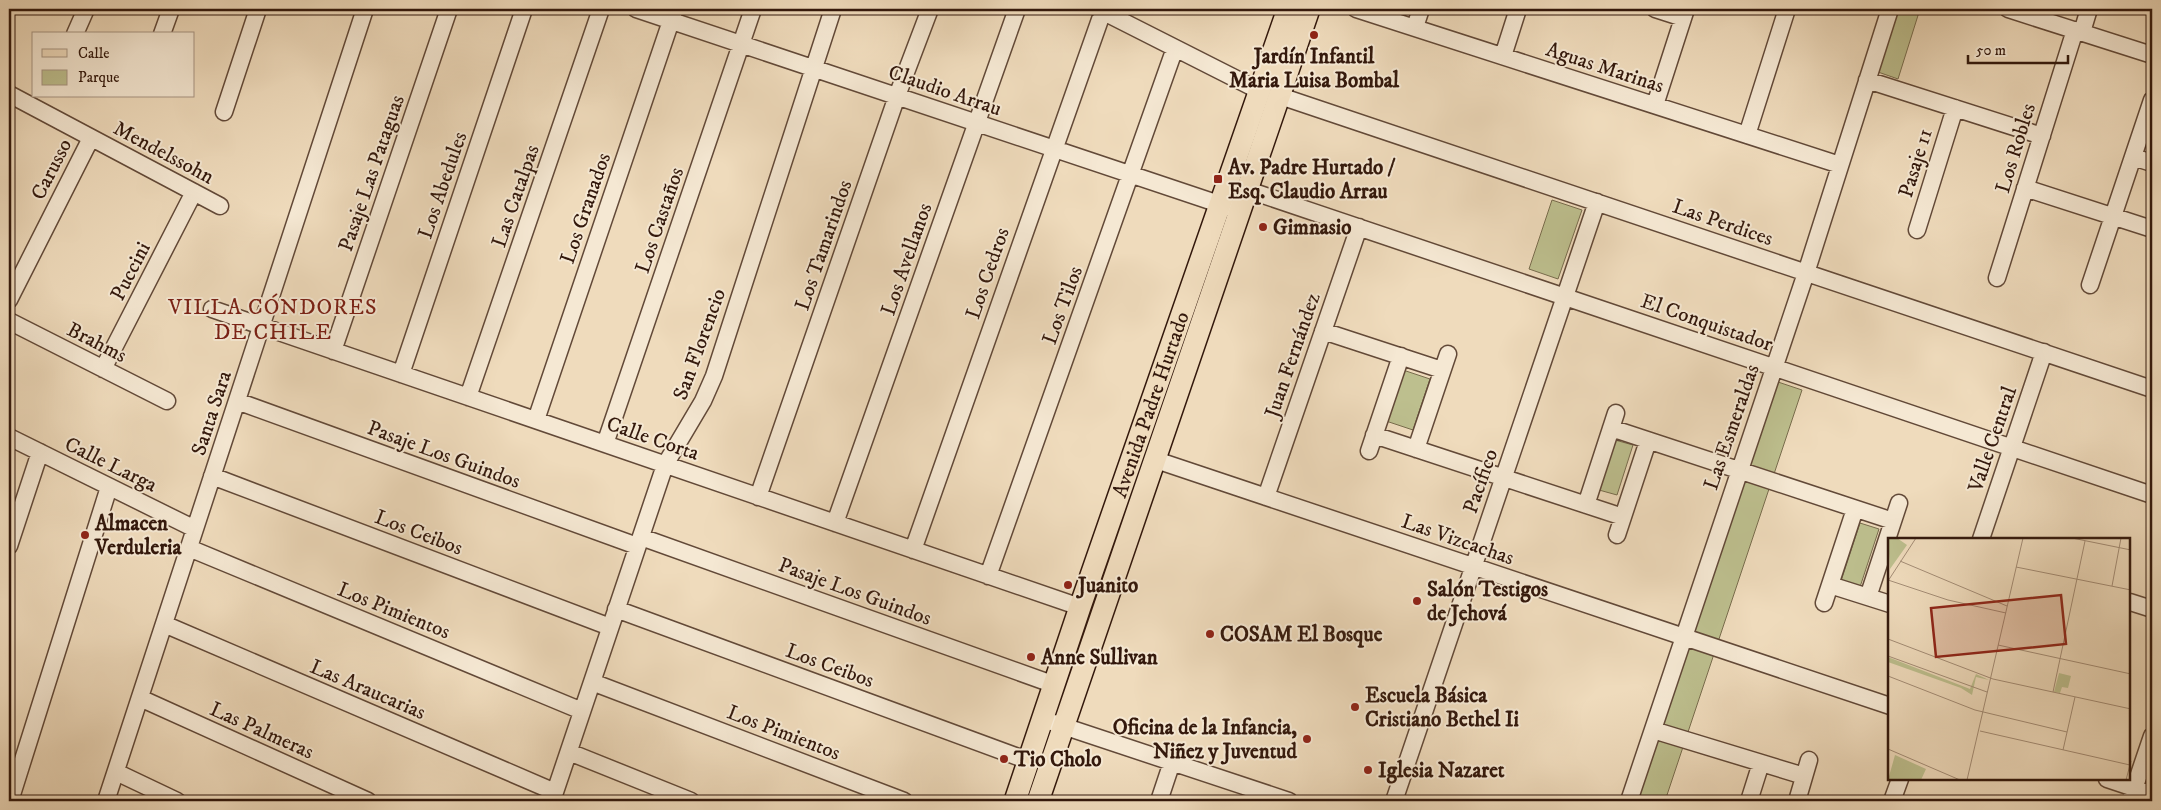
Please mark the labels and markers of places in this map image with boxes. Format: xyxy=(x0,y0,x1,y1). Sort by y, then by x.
marker: Jardín Infantil Maria Luisa Bombal xyxy=(1308,29,1320,41)
place label: Jardín Infantil Maria Luisa Bombal xyxy=(1229,44,1400,94)
place label: Av. Padre Hurtado / Esq. Claudio Arrau xyxy=(1227,155,1396,205)
marker: Av. Padre Hurtado / Esq. Claudio Arrau xyxy=(1212,173,1224,185)
place label: Gimnasio xyxy=(1273,215,1351,241)
marker: Gimnasio xyxy=(1257,221,1269,233)
place label: Almacen Verduleria xyxy=(94,511,182,561)
marker: Almacen Verduleria xyxy=(79,529,91,541)
place label: Juanito xyxy=(1076,573,1138,599)
place label: Salón Testigos de Jehová xyxy=(1427,577,1548,627)
marker: Juanito xyxy=(1062,579,1074,591)
marker: Salón Testigos de Jehová xyxy=(1411,595,1423,607)
place label: COSAM El Bosque xyxy=(1220,622,1383,648)
marker: COSAM El Bosque xyxy=(1204,628,1216,640)
place label: Anne Sullivan xyxy=(1040,645,1159,671)
marker: Anne Sullivan xyxy=(1025,651,1037,663)
place label: Escuela Básica Cristiano Bethel Ii xyxy=(1365,683,1520,733)
marker: Escuela Básica Cristiano Bethel Ii xyxy=(1349,701,1361,713)
place label: Oficina de la Infancia, Niñez y Juventud xyxy=(1113,715,1298,765)
marker: Oficina de la Infancia, Niñez y Juventud xyxy=(1301,733,1313,745)
place label: Tio Cholo xyxy=(1013,747,1101,773)
marker: Tio Cholo xyxy=(998,753,1010,765)
place label: Iglesia Nazaret xyxy=(1378,758,1505,784)
marker: Iglesia Nazaret xyxy=(1362,764,1374,776)

